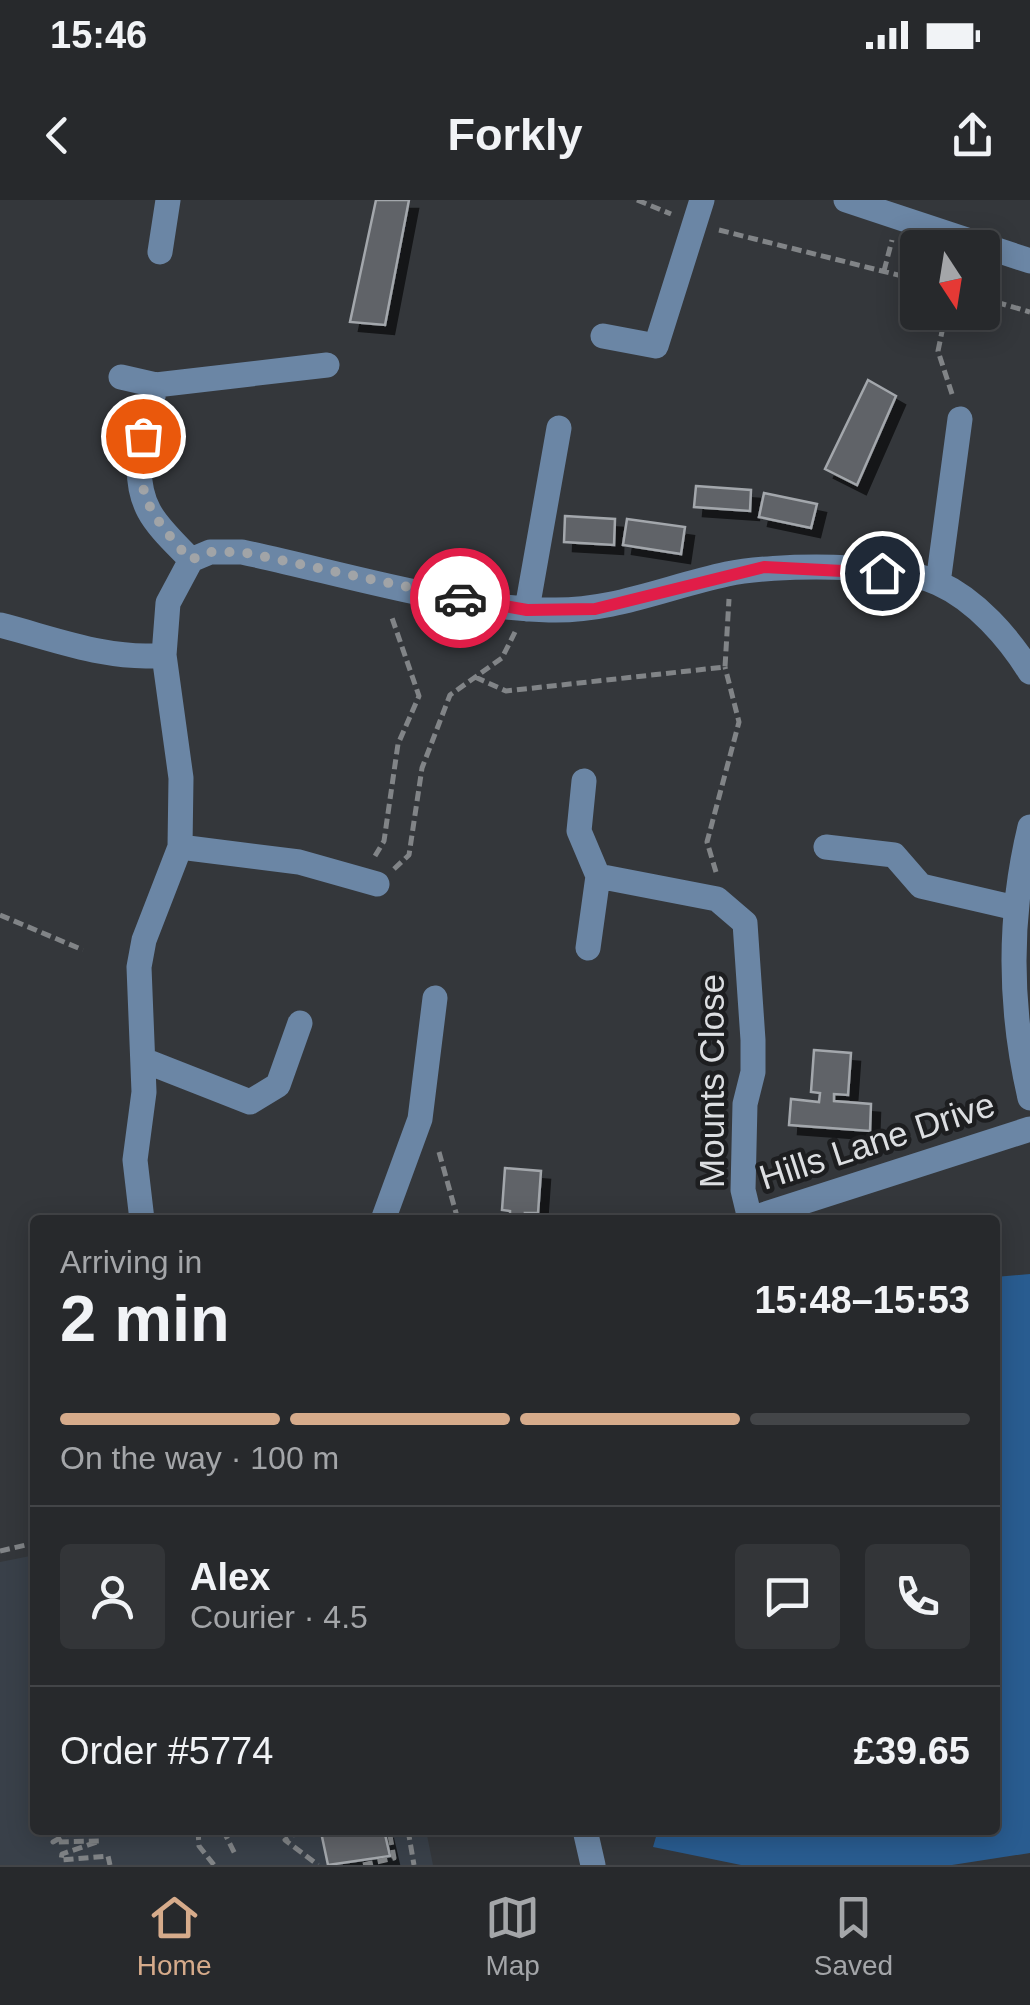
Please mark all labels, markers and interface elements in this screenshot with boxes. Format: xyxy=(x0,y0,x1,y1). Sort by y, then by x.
text: 15:46 xyxy=(50,14,147,56)
icon: back xyxy=(30,108,85,163)
icon: share xyxy=(945,108,1000,163)
text: Forkly xyxy=(447,109,583,160)
north arrow xyxy=(900,230,1000,330)
map controls xyxy=(900,230,1000,330)
pin xyxy=(101,394,186,479)
icon: bag xyxy=(116,409,171,464)
pin xyxy=(840,531,925,616)
icon: home xyxy=(855,546,910,601)
courier xyxy=(410,548,510,648)
icon: car xyxy=(433,571,488,626)
street label: Mounts Close xyxy=(692,974,731,1188)
street label: Hills Lane Drive xyxy=(754,1084,999,1197)
text: Arriving in xyxy=(60,1244,202,1280)
text: 15:48–15:53 xyxy=(754,1279,970,1321)
text: 2 min xyxy=(60,1282,230,1355)
text: On the way · 100 m xyxy=(60,1440,339,1476)
button: person xyxy=(60,1544,165,1649)
button: chat xyxy=(735,1544,840,1649)
button: phone xyxy=(865,1544,970,1649)
text: Alex xyxy=(190,1556,270,1598)
text: Courier · 4.5 xyxy=(190,1599,368,1635)
text: Order #5774 xyxy=(60,1730,273,1772)
text: £39.65 xyxy=(854,1730,970,1772)
tab: Home xyxy=(137,1890,212,1982)
tab: Map xyxy=(485,1890,540,1982)
tab: Saved xyxy=(814,1890,893,1982)

